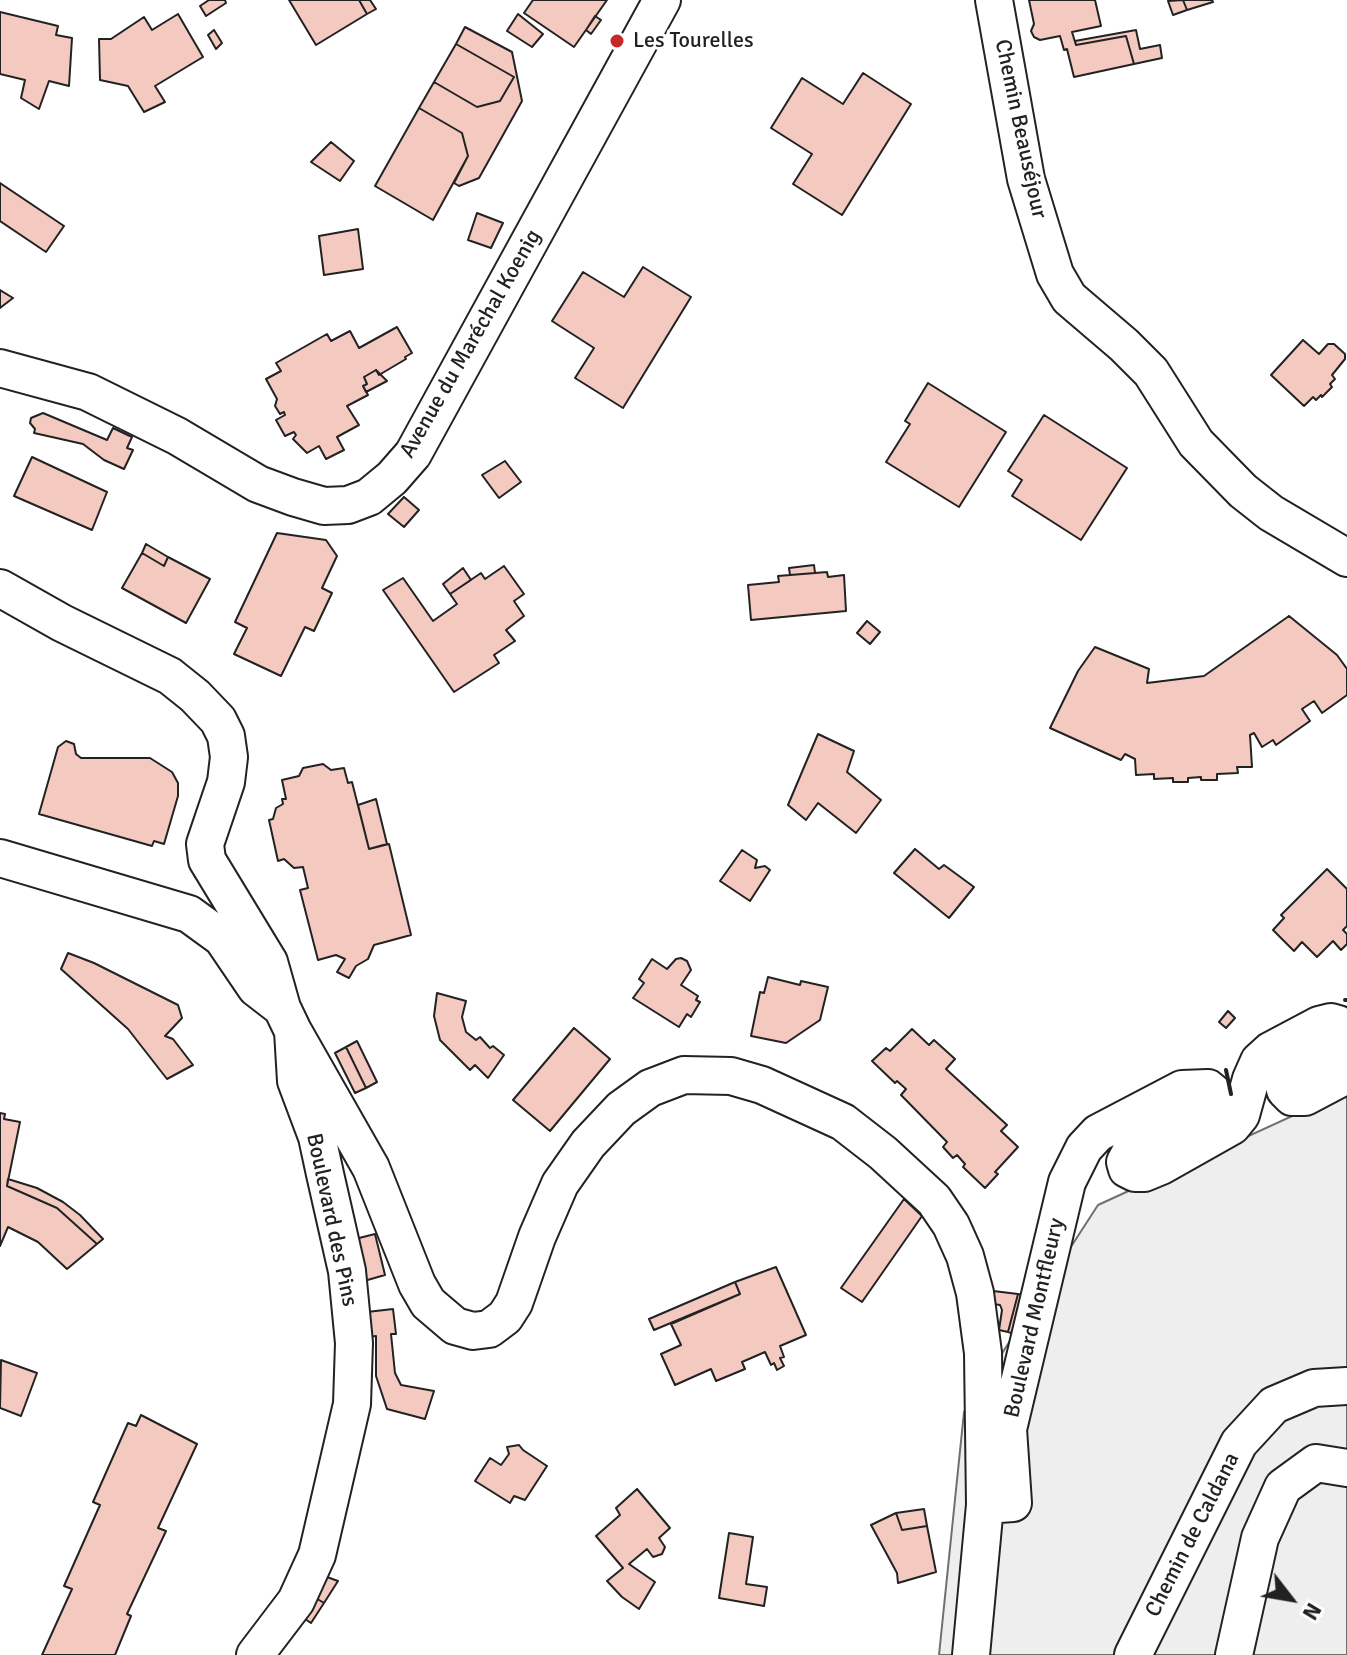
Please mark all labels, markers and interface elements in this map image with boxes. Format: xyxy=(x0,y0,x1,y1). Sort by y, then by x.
place label: Les Tourelles xyxy=(633,28,754,54)
marker: Les Tourelles xyxy=(608,32,626,50)
street label: Chemin Beauséjour xyxy=(988,37,1052,221)
street label: Avenue du Maréchal Koenig xyxy=(395,225,547,463)
street label: Boulevard des Pins xyxy=(300,1131,362,1309)
street label: Boulevard Montfleury xyxy=(999,1216,1071,1420)
street label: Chemin de Caldana xyxy=(1140,1449,1246,1621)
north arrow xyxy=(1251,1559,1331,1639)
text: N xyxy=(1296,1598,1328,1625)

